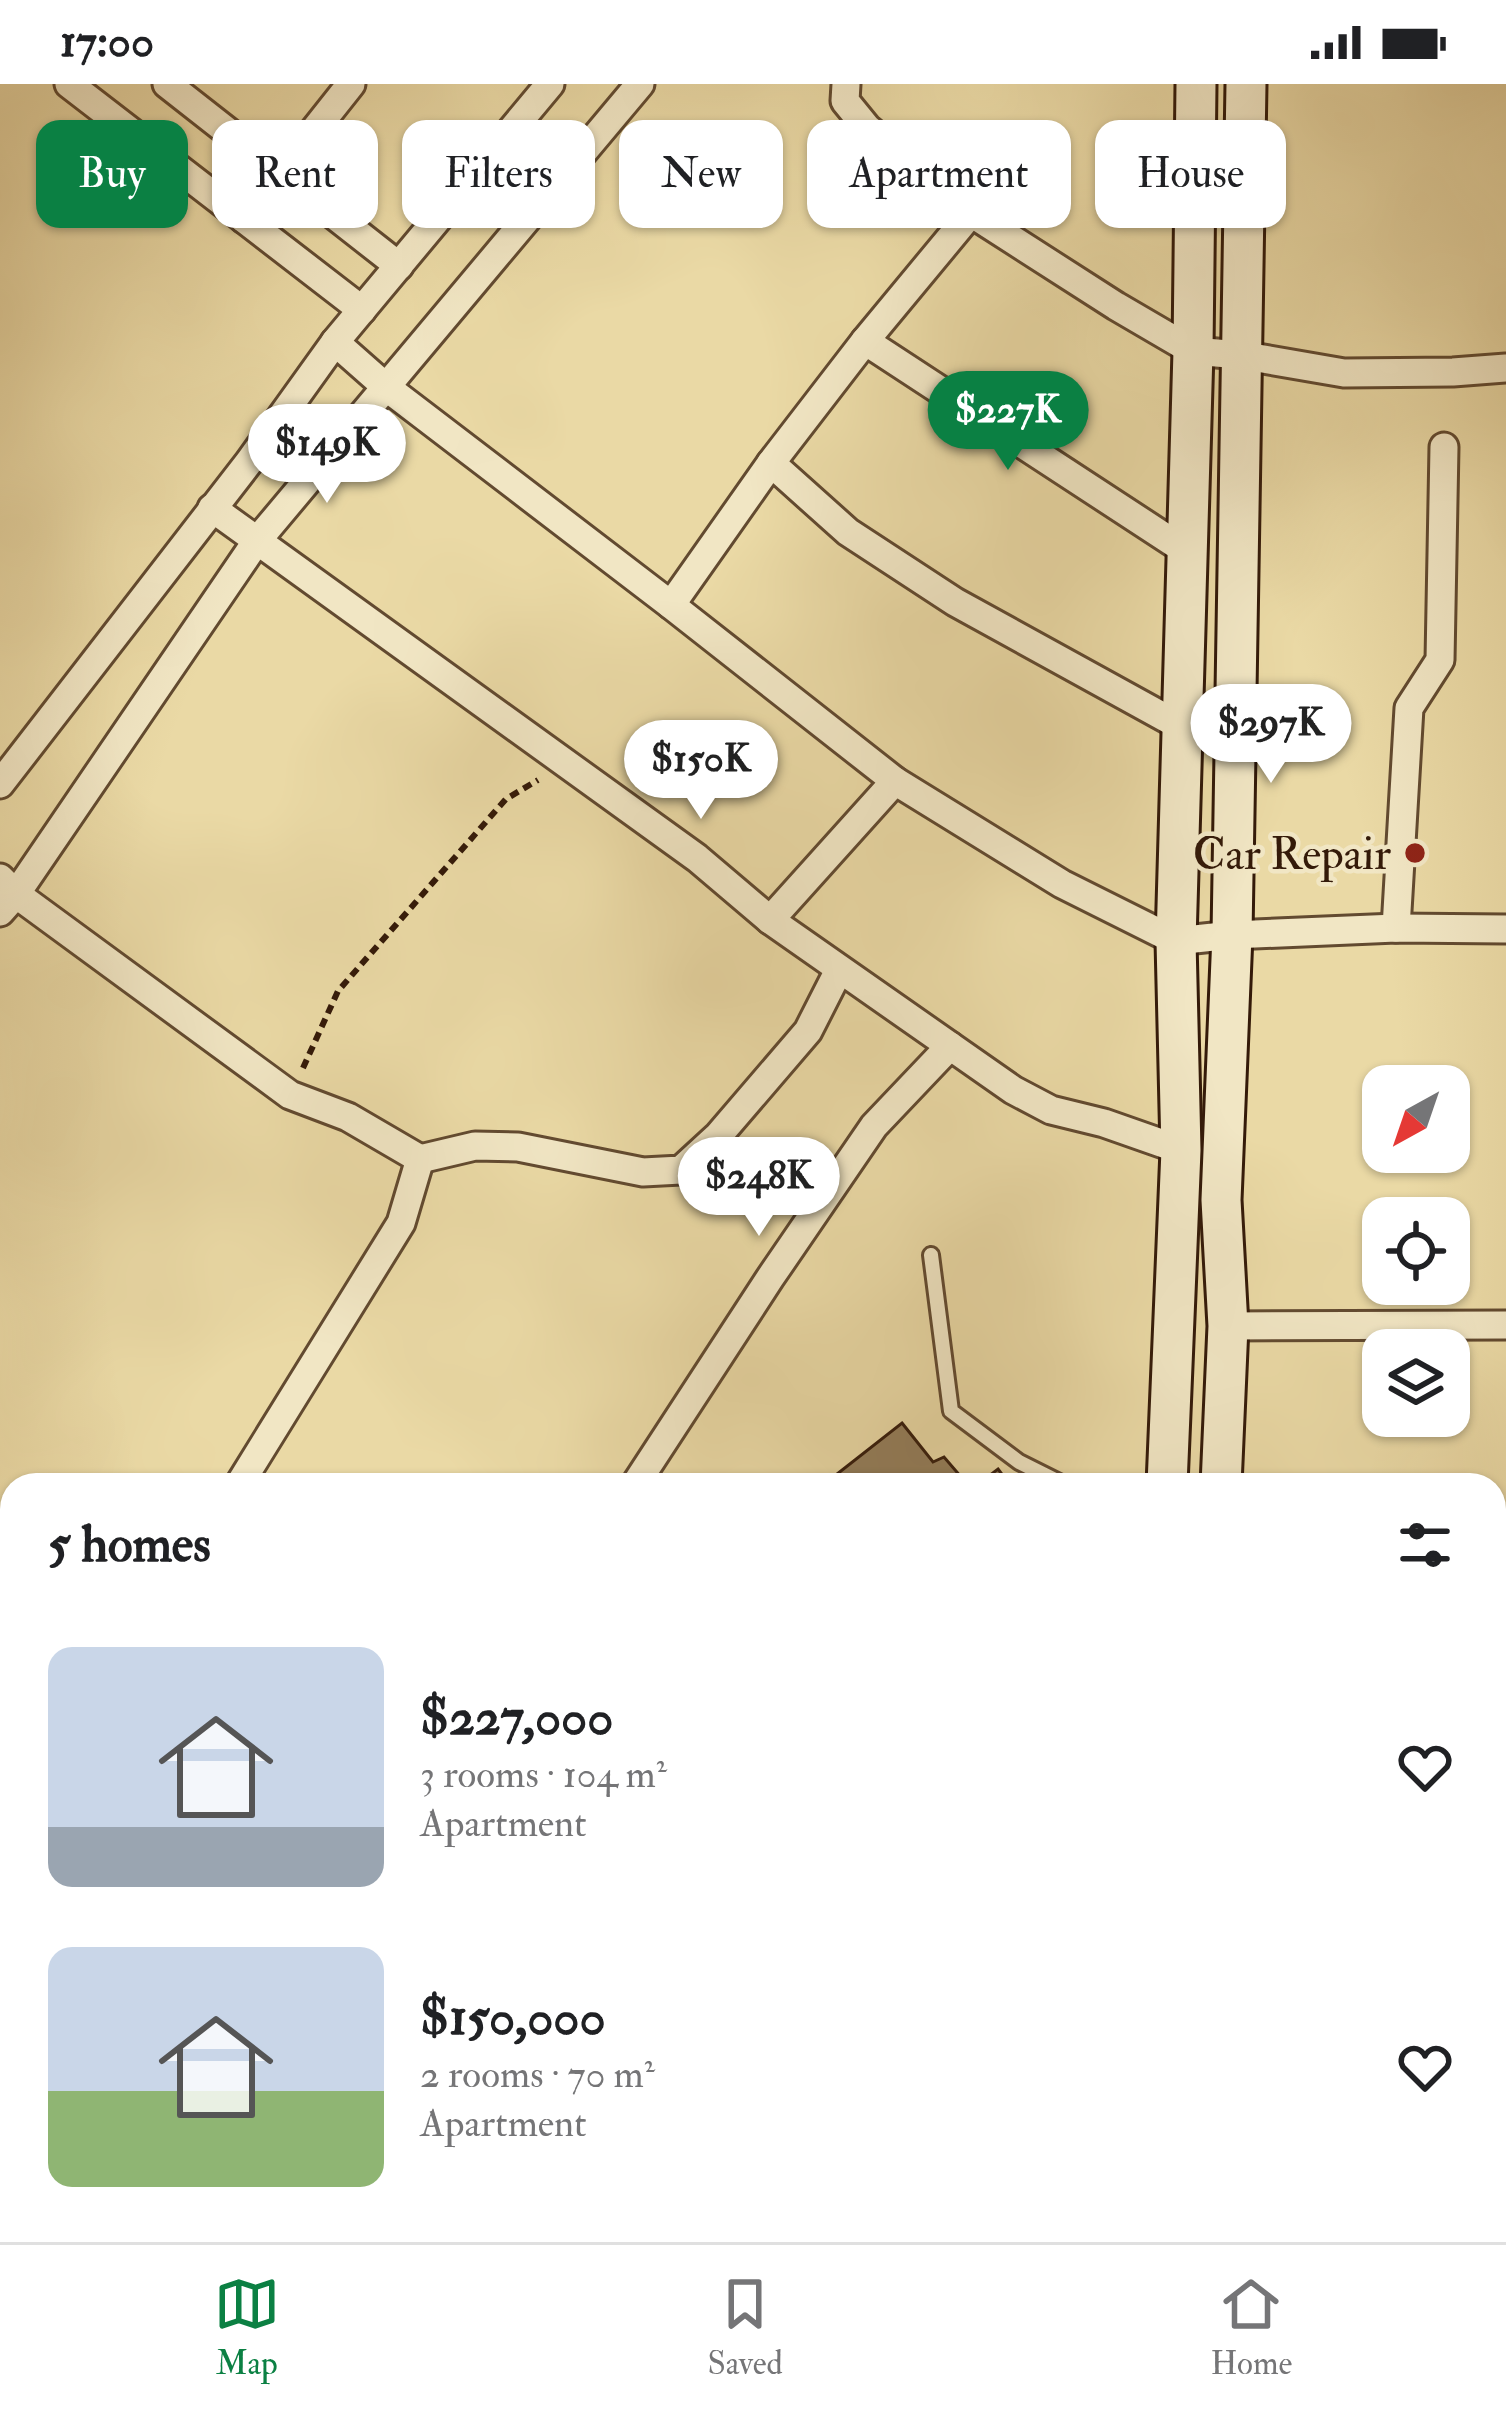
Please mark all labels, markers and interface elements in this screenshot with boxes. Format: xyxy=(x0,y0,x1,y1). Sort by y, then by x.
text: 17:00 xyxy=(60,14,154,70)
chip: Buy xyxy=(36,120,188,228)
chip: Rent xyxy=(212,120,378,228)
chip: Filters xyxy=(402,120,595,228)
chip: New xyxy=(619,120,783,228)
chip: Apartment xyxy=(807,120,1071,228)
chip: House xyxy=(1095,120,1286,228)
pin: $227K xyxy=(924,371,1092,473)
text: $227K xyxy=(955,385,1061,434)
pin: $149K xyxy=(243,404,411,506)
text: $149K xyxy=(275,418,379,467)
pin: $297K xyxy=(1187,684,1355,786)
text: $297K xyxy=(1218,698,1324,747)
pin: $150K xyxy=(617,720,785,822)
text: $150K xyxy=(651,734,751,783)
place label: Car Repair xyxy=(1193,827,1391,883)
marker: Car Repair xyxy=(1402,840,1428,866)
north arrow xyxy=(1362,1065,1470,1173)
map controls xyxy=(1362,1065,1470,1437)
pin: $248K xyxy=(675,1137,843,1239)
text: $248K xyxy=(705,1151,813,1200)
button: locate xyxy=(1362,1197,1470,1305)
button: layers xyxy=(1362,1329,1470,1437)
icon: filters xyxy=(1392,1512,1458,1578)
text: 5 homes xyxy=(48,1513,211,1577)
text: $227,000 xyxy=(420,1686,613,1750)
icon: home xyxy=(144,1695,288,1839)
icon: heart xyxy=(1392,1734,1458,1800)
text: 3 rooms · 104 m² xyxy=(420,1750,667,1799)
text: Apartment xyxy=(420,1799,587,1848)
text: $150,000 xyxy=(420,1986,606,2050)
icon: home xyxy=(144,1995,288,2139)
icon: heart xyxy=(1392,2034,1458,2100)
text: 2 rooms · 70 m² xyxy=(420,2050,655,2099)
text: Apartment xyxy=(420,2099,587,2148)
tab: Map xyxy=(214,2271,280,2384)
tab: Saved xyxy=(707,2271,783,2384)
tab: Home xyxy=(1210,2271,1292,2384)

